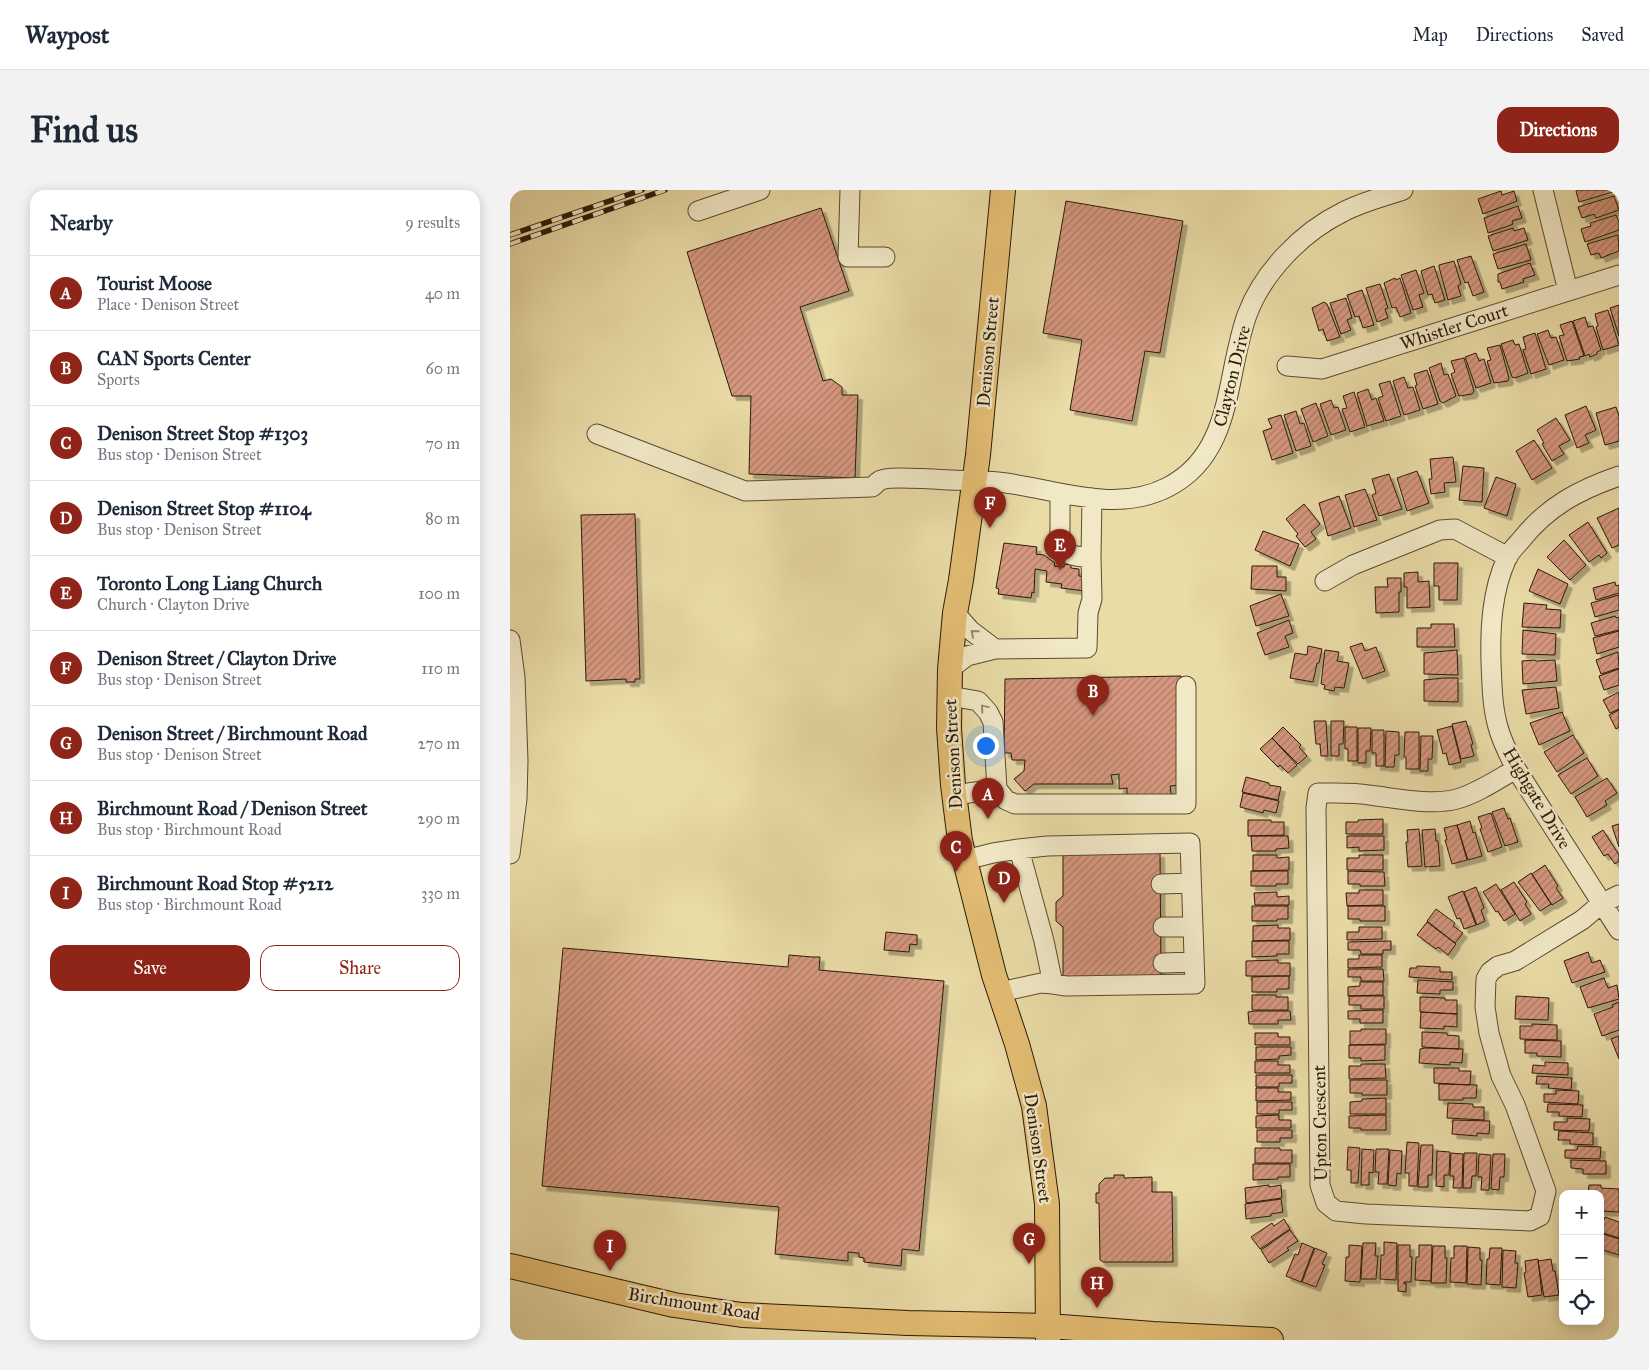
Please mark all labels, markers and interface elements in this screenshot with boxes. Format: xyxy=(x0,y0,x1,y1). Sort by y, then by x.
text: Waypost xyxy=(25,20,109,50)
text: Map xyxy=(1412,24,1448,46)
text: Directions xyxy=(1476,24,1553,46)
text: Saved xyxy=(1581,24,1624,46)
button: Directions xyxy=(1497,107,1619,153)
text: Find us xyxy=(30,109,138,152)
text: Nearby xyxy=(50,210,113,236)
text: 9 results xyxy=(405,213,460,232)
text: Tourist Moose xyxy=(97,272,212,295)
text: A xyxy=(61,284,71,303)
text: 40 m xyxy=(425,284,460,303)
text: Place · Denison Street xyxy=(97,295,239,314)
street label: Denison Street xyxy=(972,295,1004,408)
street label: Whistler Court xyxy=(1397,299,1511,355)
street label: Clayton Drive xyxy=(1209,323,1255,429)
text: CAN Sports Center xyxy=(97,347,251,370)
text: B xyxy=(61,359,71,378)
text: 60 m xyxy=(426,359,460,378)
text: Sports xyxy=(97,370,140,389)
text: Denison Street Stop #1303 xyxy=(97,422,308,445)
text: C xyxy=(61,434,71,453)
text: 70 m xyxy=(425,434,460,453)
text: Bus stop · Denison Street xyxy=(97,445,262,464)
pin: F xyxy=(974,487,1006,528)
text: Denison Street Stop #1104 xyxy=(97,497,311,520)
text: D xyxy=(60,509,72,528)
text: 80 m xyxy=(425,509,460,528)
text: Bus stop · Denison Street xyxy=(97,520,262,539)
pin: E xyxy=(1044,529,1076,570)
text: Toronto Long Liang Church xyxy=(97,572,322,595)
text: E xyxy=(60,584,72,603)
text: 100 m xyxy=(418,584,460,603)
text: Church · Clayton Drive xyxy=(97,595,249,614)
one-way arrow xyxy=(971,630,980,638)
text: Denison Street / Clayton Drive xyxy=(97,647,336,670)
text: F xyxy=(61,659,71,678)
text: 110 m xyxy=(421,659,460,678)
text: Bus stop · Denison Street xyxy=(97,670,262,689)
pin: B xyxy=(1077,675,1109,716)
street label: Denison Street xyxy=(939,698,967,810)
one-way arrow xyxy=(980,704,989,713)
text: Denison Street / Birchmount Road xyxy=(97,722,368,745)
your location xyxy=(973,733,999,759)
text: G xyxy=(60,734,72,753)
text: 270 m xyxy=(418,734,460,753)
street label: Highgate Drive xyxy=(1497,743,1576,853)
text: Bus stop · Denison Street xyxy=(97,745,262,764)
pin: A xyxy=(972,778,1004,819)
text: Birchmount Road / Denison Street xyxy=(97,797,368,820)
text: H xyxy=(59,809,73,828)
text: 290 m xyxy=(417,809,460,828)
text: Bus stop · Birchmount Road xyxy=(97,820,282,839)
pin: C xyxy=(940,831,972,872)
pin: D xyxy=(988,862,1020,903)
text: Birchmount Road Stop #5212 xyxy=(97,872,333,895)
text: I xyxy=(63,884,69,903)
text: 330 m xyxy=(421,884,460,903)
text: Bus stop · Birchmount Road xyxy=(97,895,282,914)
button: Save xyxy=(50,945,250,991)
button: Share xyxy=(260,945,460,991)
street label: Upton Crescent xyxy=(1308,1064,1332,1181)
street label: Denison Street xyxy=(1019,1092,1057,1205)
map controls xyxy=(1559,1190,1604,1325)
button: + xyxy=(1559,1190,1604,1235)
pin: G xyxy=(1013,1223,1045,1264)
pin: I xyxy=(594,1230,626,1271)
button: − xyxy=(1559,1235,1604,1280)
pin: H xyxy=(1081,1267,1113,1308)
button: locate xyxy=(1559,1280,1604,1325)
street label: Birchmount Road xyxy=(627,1283,761,1325)

